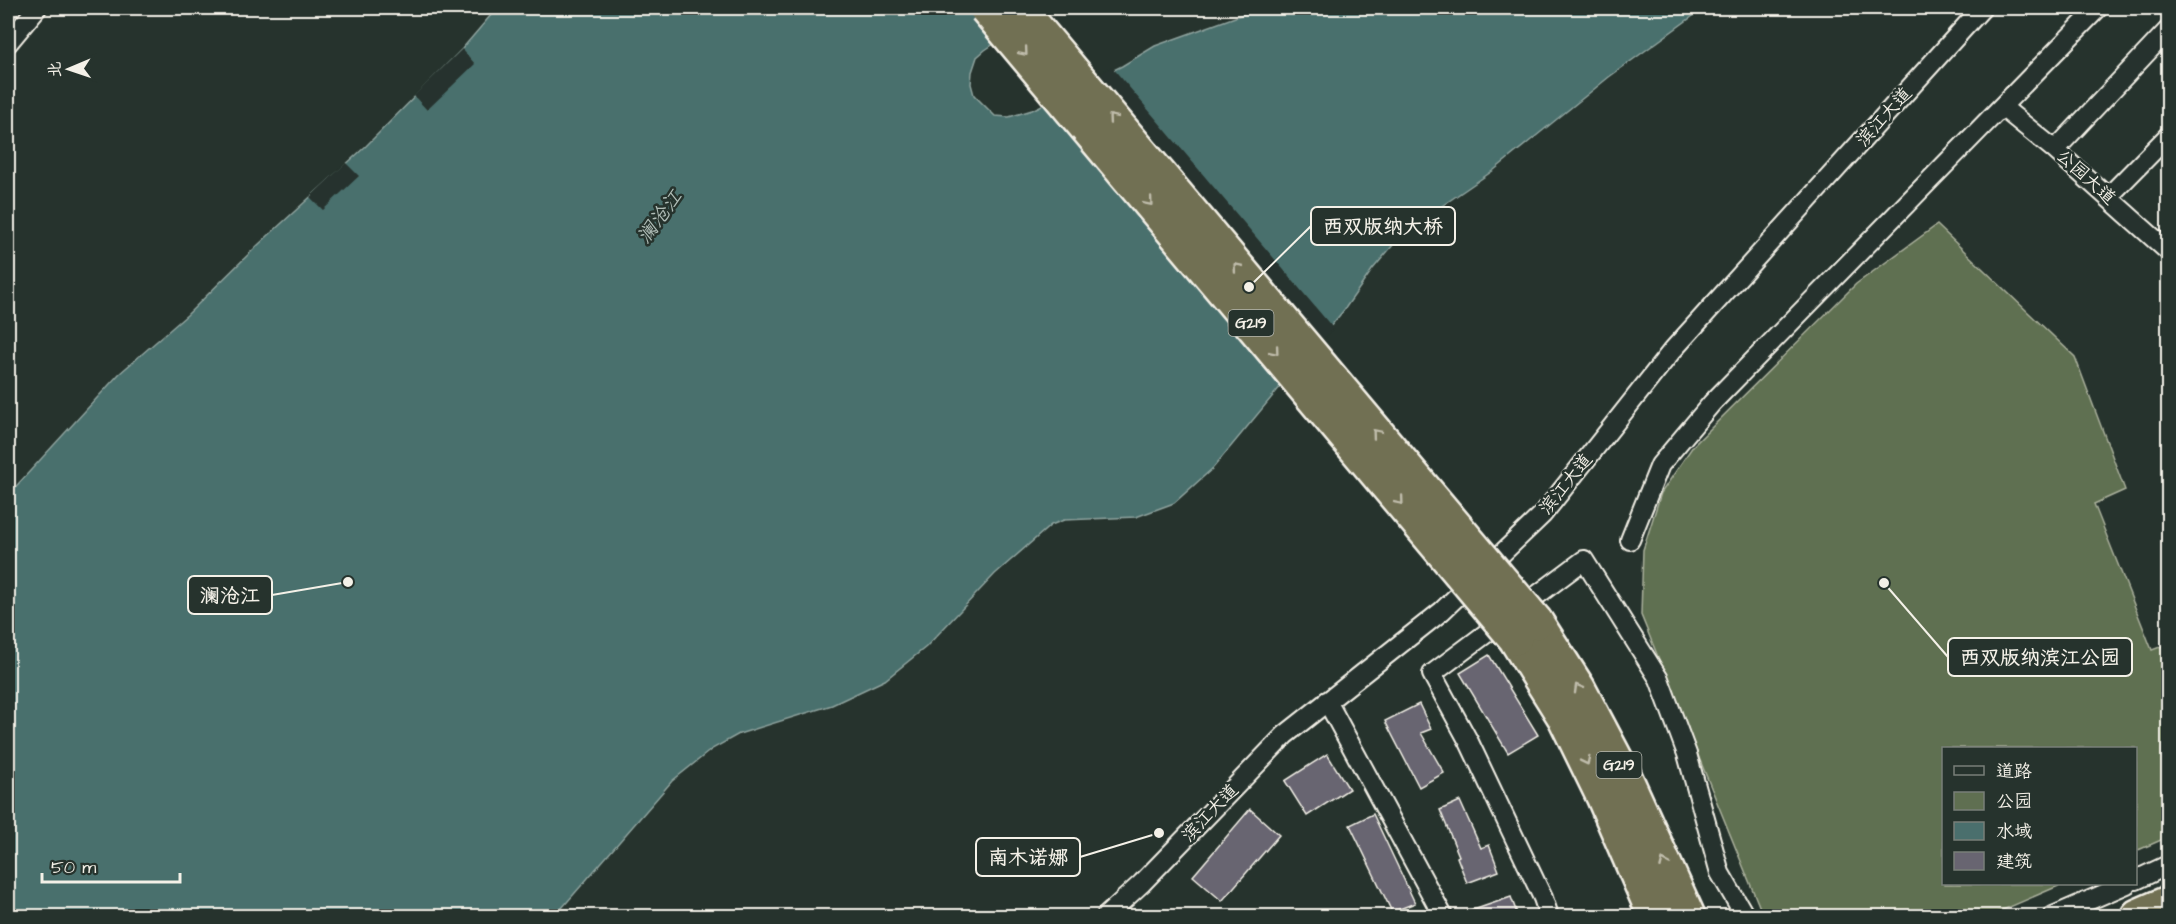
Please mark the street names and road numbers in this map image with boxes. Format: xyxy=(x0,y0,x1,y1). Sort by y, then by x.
street label: 滨江大道 xyxy=(1851,82,1917,152)
street label: 公园大道 xyxy=(2051,144,2121,210)
road number: G219 xyxy=(1228,310,1274,336)
street label: 滨江大道 xyxy=(1534,448,1598,520)
road number: G219 xyxy=(1596,752,1642,778)
street label: 滨江大道 xyxy=(1176,778,1244,848)

